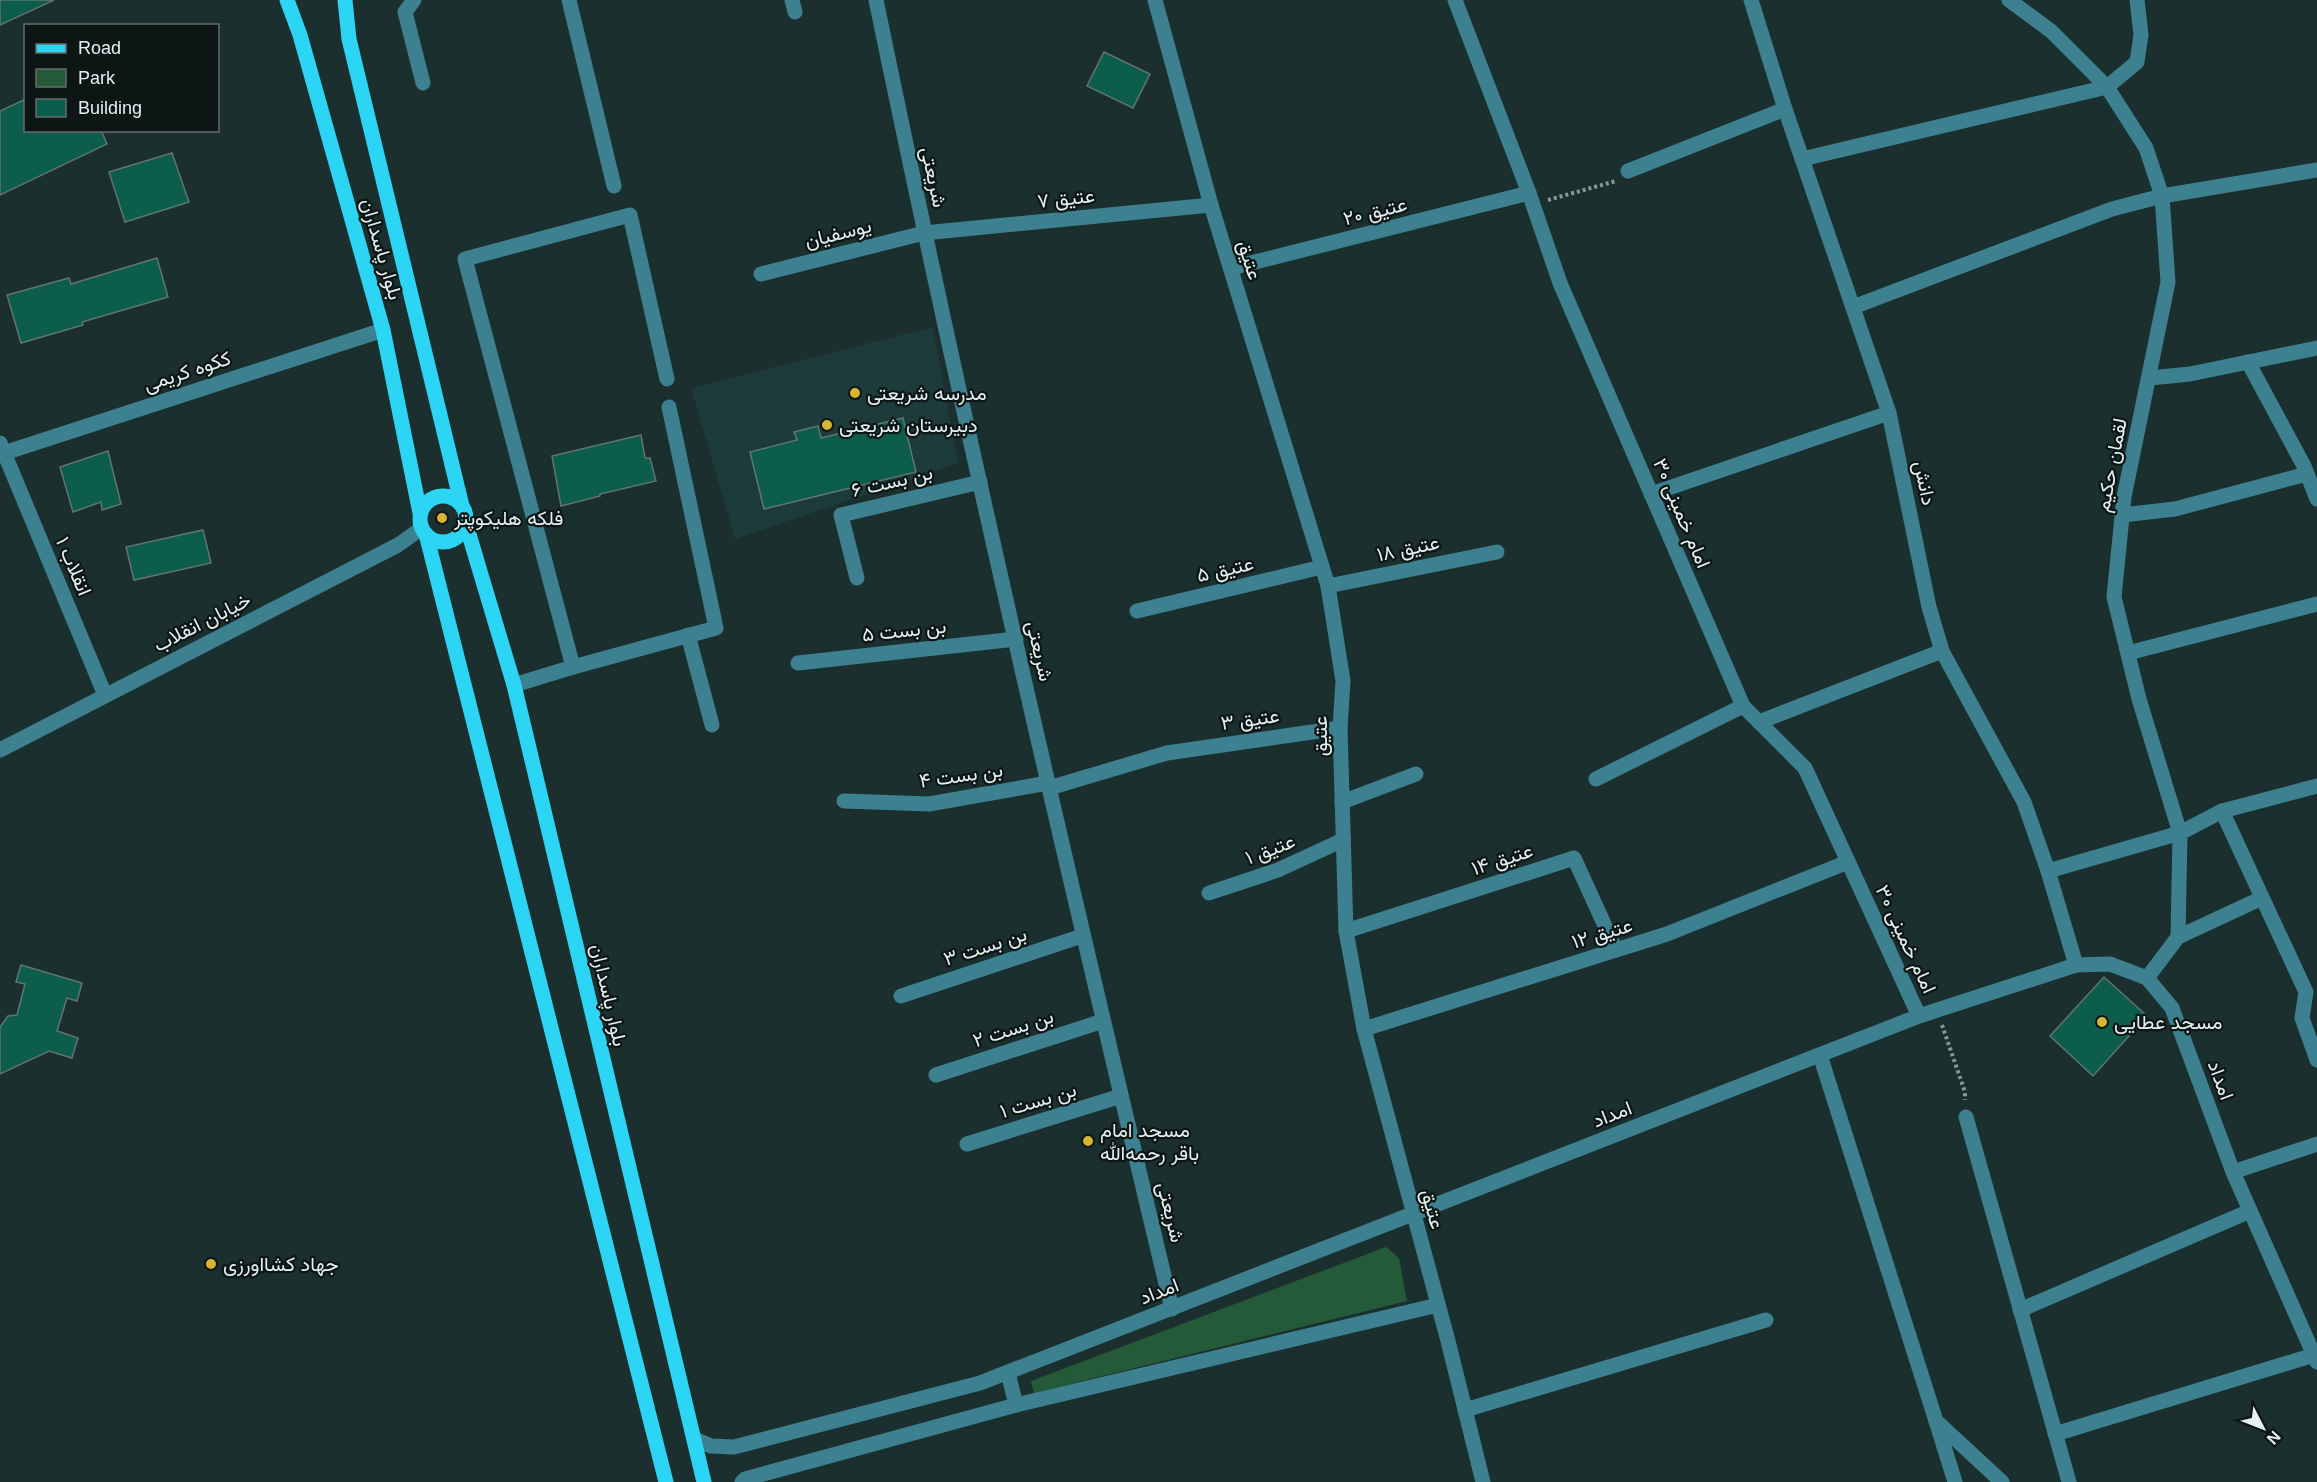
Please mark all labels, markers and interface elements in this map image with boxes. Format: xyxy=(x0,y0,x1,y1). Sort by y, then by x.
legend xyxy=(24,24,219,132)
text: Road xyxy=(78,38,121,58)
text: Park xyxy=(78,68,116,88)
text: Building xyxy=(78,98,142,118)
street label: شریعتی xyxy=(915,145,951,210)
street label: عتیق ۷ xyxy=(1036,184,1096,213)
street label: عتیق ۲۰ xyxy=(1341,192,1409,230)
street label: بلوار پاسداران xyxy=(354,196,407,303)
street label: یوسفیان xyxy=(802,214,874,254)
street label: عتیق xyxy=(1233,238,1266,283)
street label: ککوه کریمی xyxy=(141,347,234,397)
place label: مدرسه شریعتی xyxy=(867,382,987,406)
marker: مدرسه شریعتی xyxy=(848,386,862,400)
place label: دبیرستان شریعتی xyxy=(839,414,978,438)
street label: لقمان حکیم xyxy=(2091,416,2133,514)
marker: دبیرستان شریعتی xyxy=(820,418,834,432)
street label: امام خمینی ۳۰ xyxy=(1647,455,1715,572)
street label: دانش xyxy=(1909,459,1940,507)
street label: بن بست ۶ xyxy=(849,461,935,502)
place label: فلکه هلیکوپتر xyxy=(453,507,563,532)
marker: فلکه هلیکوپتر xyxy=(435,511,449,525)
street label: عتیق ۱۸ xyxy=(1375,531,1442,566)
street label: انقلاب ۱ xyxy=(51,534,96,599)
street label: عتیق ۵ xyxy=(1194,552,1256,587)
street label: خیابان انقلاب xyxy=(150,588,255,657)
street label: بن بست ۵ xyxy=(861,615,947,646)
street label: شریعتی xyxy=(1020,619,1058,684)
street label: عتیق ۳ xyxy=(1219,704,1281,735)
street label: عتیق xyxy=(1309,716,1332,756)
street label: بن بست ۴ xyxy=(918,758,1004,793)
street label: عتیق ۱ xyxy=(1242,829,1298,869)
street label: عتیق ۱۴ xyxy=(1469,839,1536,880)
street label: امام خمینی ۳۰ xyxy=(1869,881,1941,998)
street label: عتیق ۱۲ xyxy=(1569,913,1635,954)
street label: بن بست ۳ xyxy=(941,922,1030,971)
street label: بلوار پاسداران xyxy=(584,942,631,1049)
street label: بن بست ۲ xyxy=(970,1005,1056,1052)
place label: مسجد عطایی xyxy=(2114,1011,2222,1034)
marker: مسجد عطایی xyxy=(2095,1015,2109,1029)
street label: امداد xyxy=(2204,1057,2238,1103)
street label: بن بست ۱ xyxy=(997,1078,1079,1123)
street label: امداد xyxy=(1589,1097,1635,1131)
place label: مسجد امام باقر رحمه‌الله xyxy=(1100,1119,1199,1166)
marker: مسجد امام باقر رحمه‌الله xyxy=(1081,1134,1095,1148)
street label: شریعتی xyxy=(1151,1180,1189,1245)
street label: عتیق xyxy=(1416,1187,1449,1232)
place label: جهاد کشااورزی xyxy=(223,1253,339,1277)
marker: جهاد کشااورزی xyxy=(204,1257,218,1271)
street label: امداد xyxy=(1136,1274,1182,1308)
north arrow xyxy=(2233,1398,2293,1458)
text: N xyxy=(2264,1428,2284,1448)

